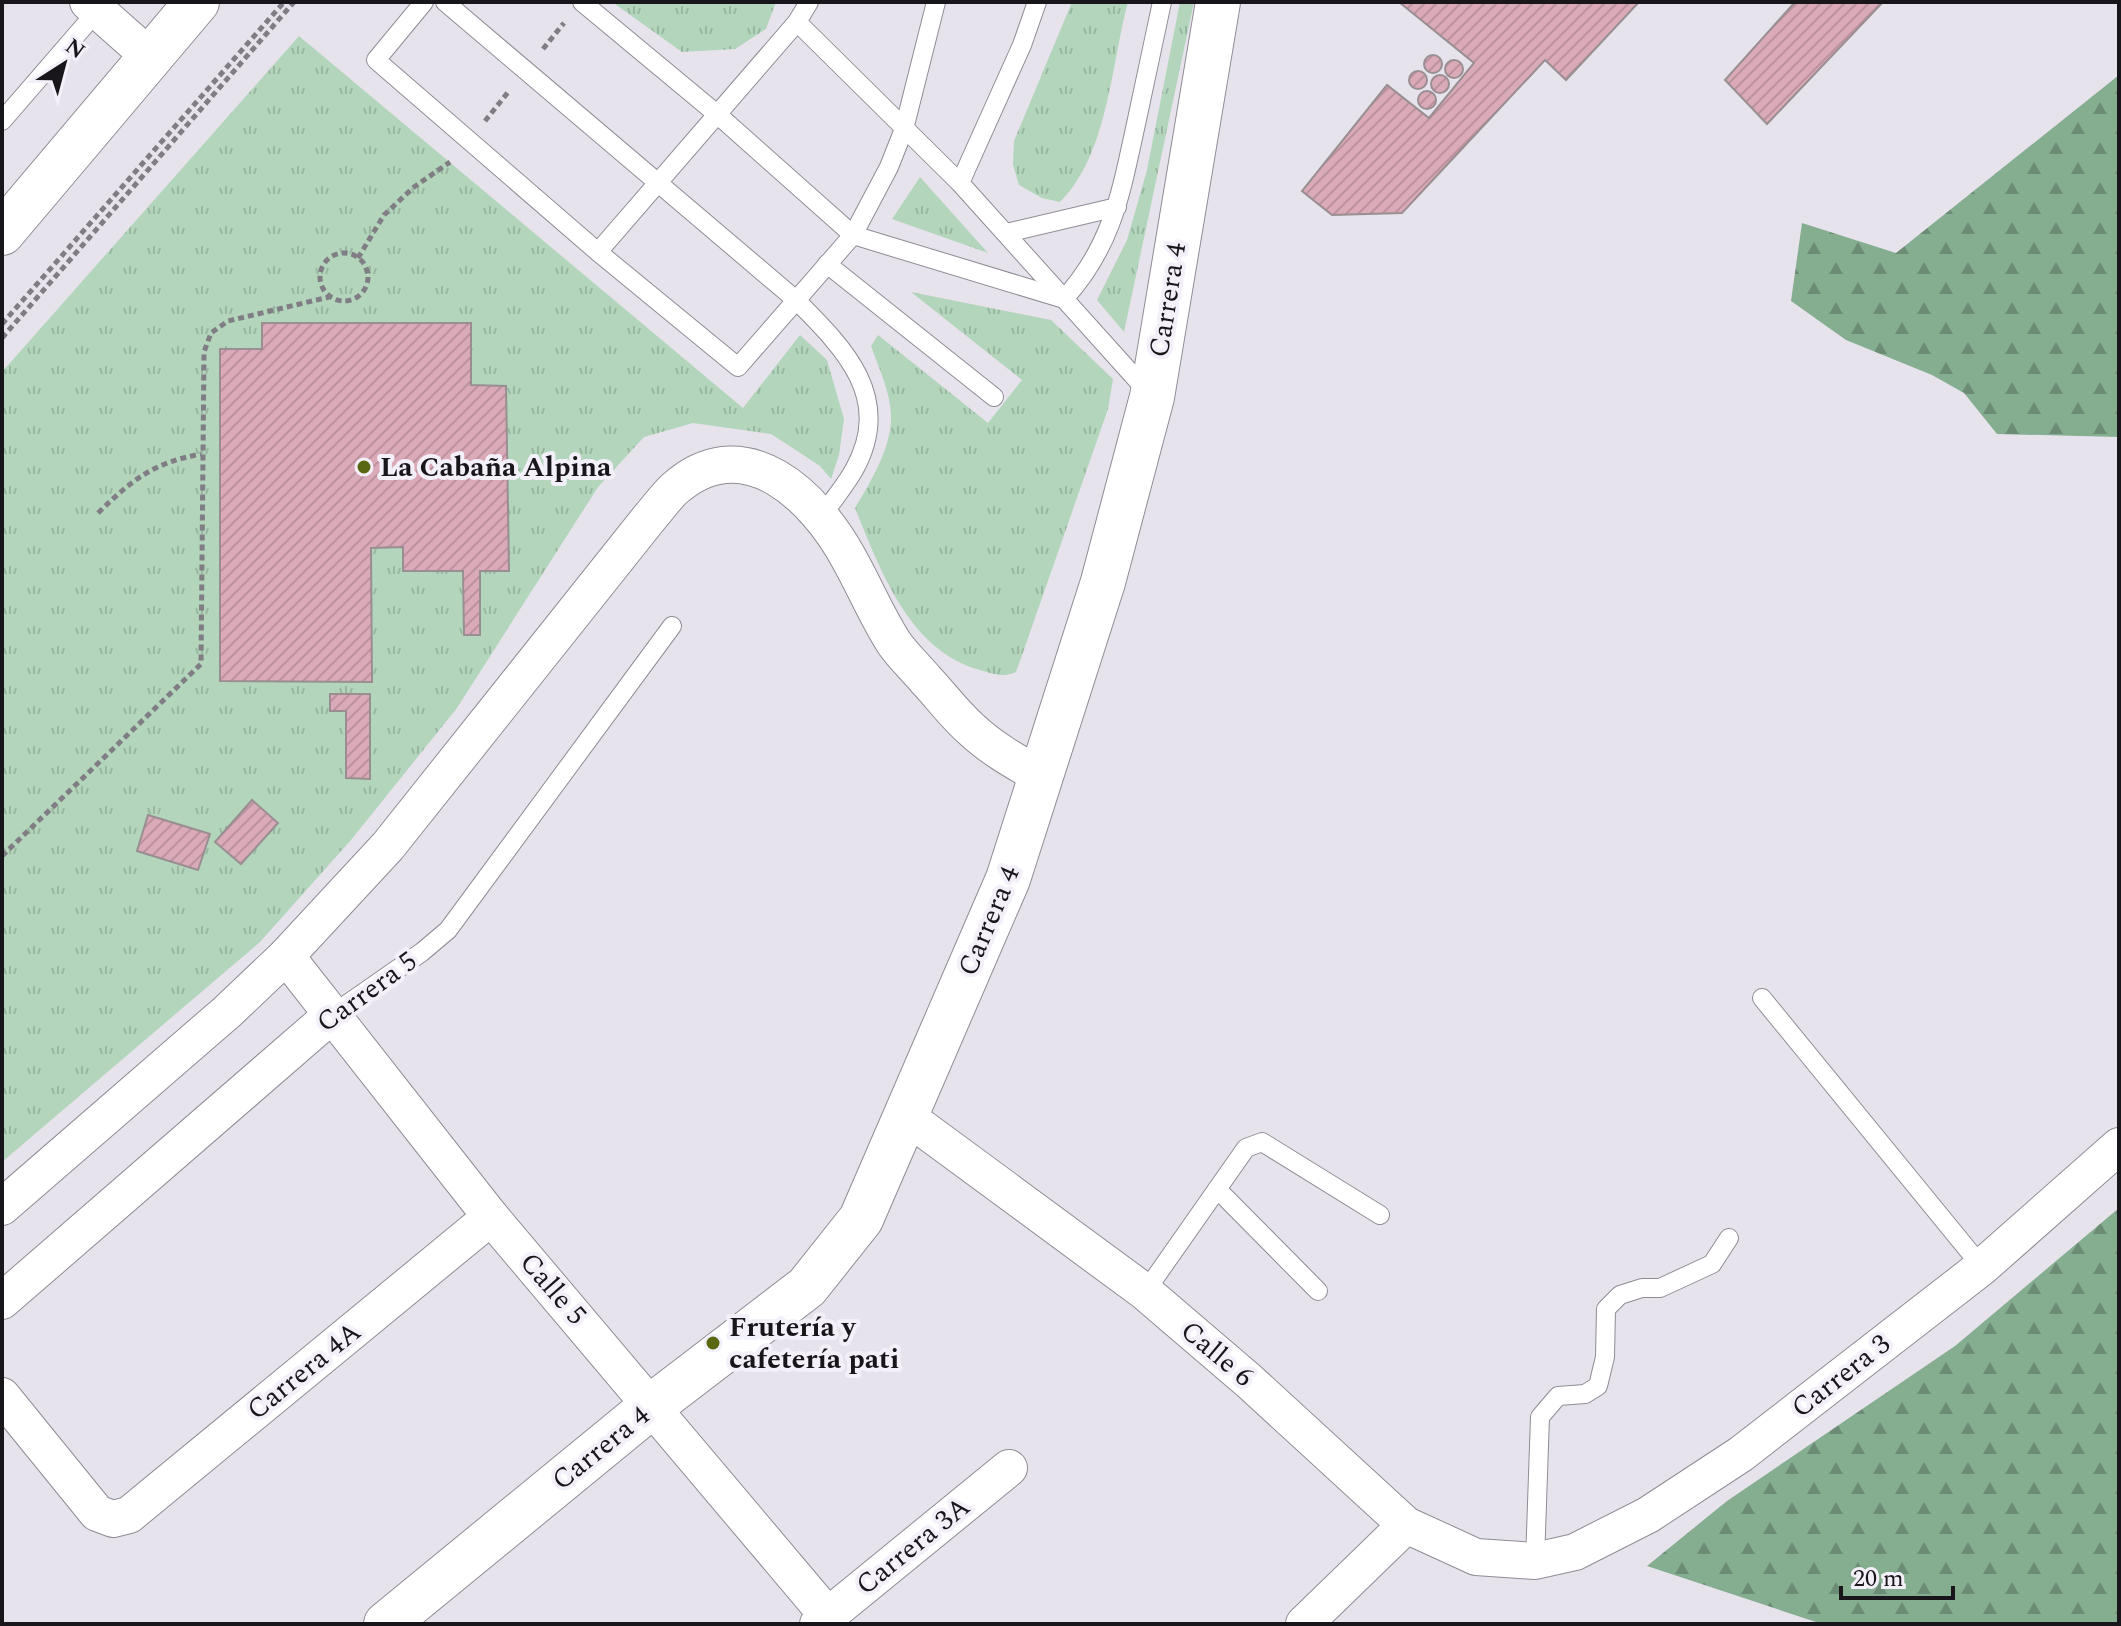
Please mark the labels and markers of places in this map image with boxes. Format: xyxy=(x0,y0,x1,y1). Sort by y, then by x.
place label: La Cabaña Alpina xyxy=(380,446,612,489)
marker: La Cabaña Alpina xyxy=(355,458,373,476)
place label: Frutería y cafetería pati xyxy=(729,1306,899,1381)
marker: Frutería y cafetería pati xyxy=(704,1334,722,1352)

